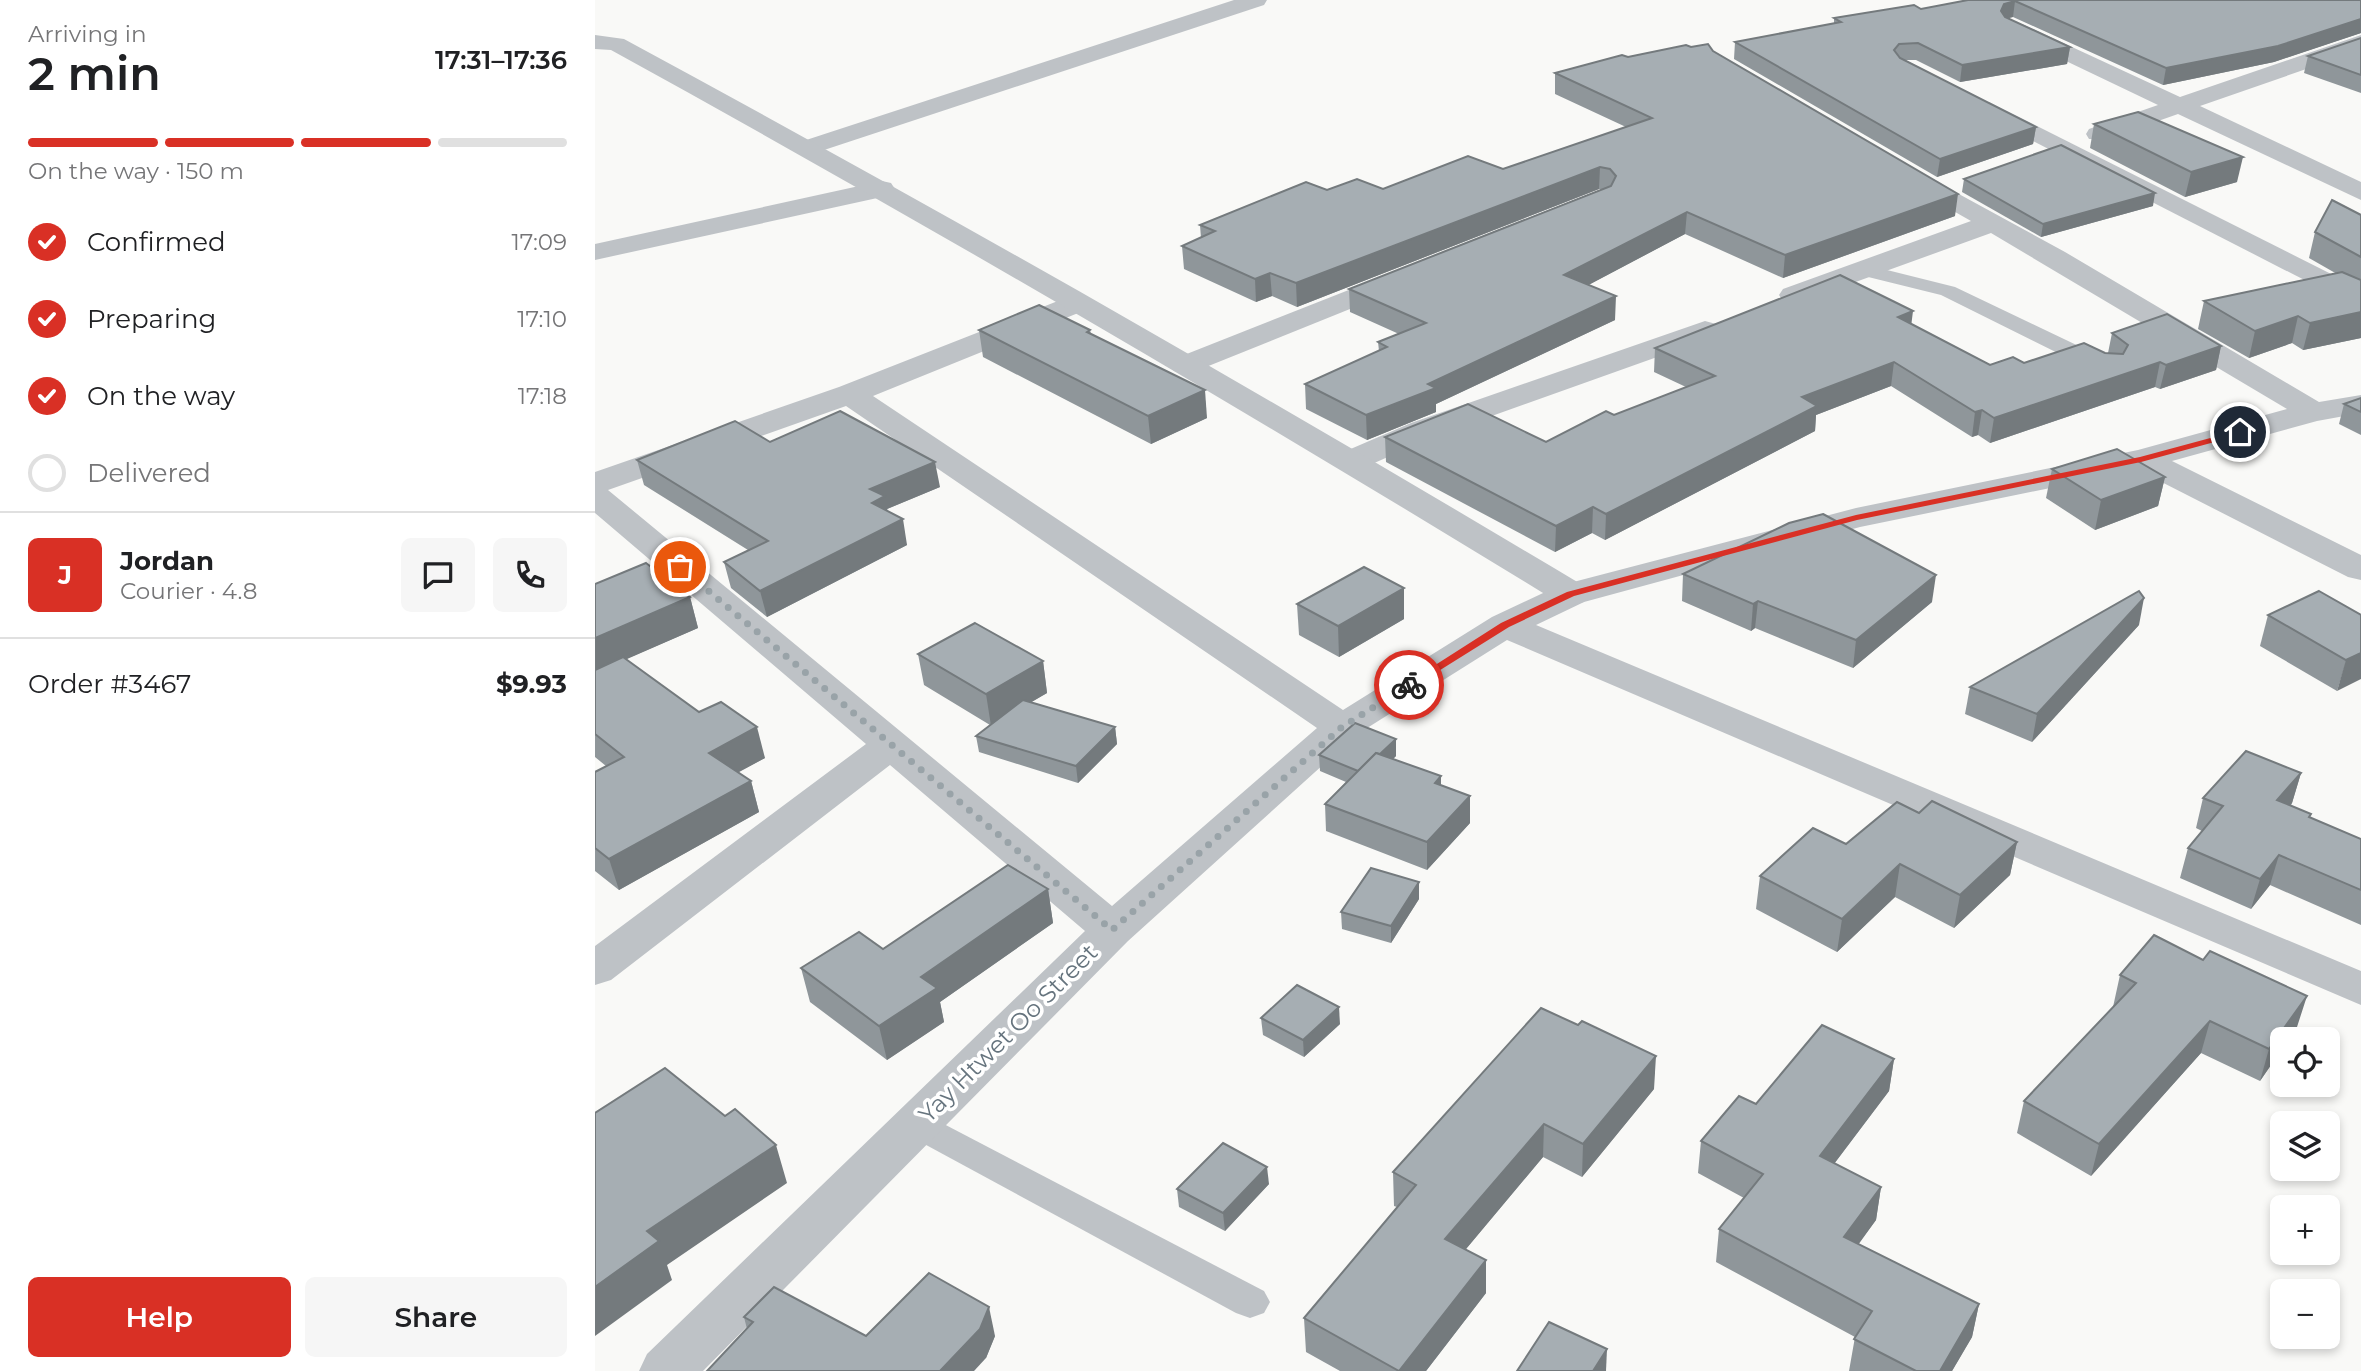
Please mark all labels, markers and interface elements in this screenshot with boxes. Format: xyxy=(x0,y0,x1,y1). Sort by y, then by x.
text: Arriving in xyxy=(28,20,147,48)
text: 17:31–17:36 xyxy=(435,44,567,76)
text: 2 min xyxy=(28,45,161,102)
text: On the way · 150 m xyxy=(28,157,244,185)
icon: check xyxy=(28,223,66,261)
text: Confirmed xyxy=(87,226,226,258)
text: 17:09 xyxy=(512,228,567,256)
icon: check xyxy=(28,300,66,338)
text: Preparing xyxy=(87,303,216,335)
text: 17:10 xyxy=(517,305,567,333)
icon: check xyxy=(28,377,66,415)
text: On the way xyxy=(87,380,235,412)
text: 17:18 xyxy=(518,382,567,410)
pin xyxy=(2210,402,2270,462)
icon: home xyxy=(2221,413,2259,451)
text: Delivered xyxy=(87,457,211,489)
pin xyxy=(650,537,710,597)
button: chat xyxy=(401,538,475,612)
button: phone xyxy=(493,538,567,612)
text: Jordan xyxy=(120,545,214,577)
icon: bag xyxy=(661,548,699,586)
text: J xyxy=(58,559,72,591)
text: Courier · 4.8 xyxy=(120,577,257,605)
courier xyxy=(1374,650,1444,720)
icon: bike xyxy=(1390,666,1428,704)
text: Order #3467 xyxy=(28,668,191,700)
text: $9.93 xyxy=(496,668,567,700)
street label: Yay Htwet Oo Street xyxy=(913,937,1104,1128)
map controls xyxy=(2270,1027,2340,1349)
button: locate xyxy=(2270,1027,2340,1097)
button: layers xyxy=(2270,1111,2340,1181)
button: + xyxy=(2270,1195,2340,1265)
button: Help xyxy=(28,1277,291,1357)
button: Share xyxy=(305,1277,567,1357)
button: − xyxy=(2270,1279,2340,1349)

